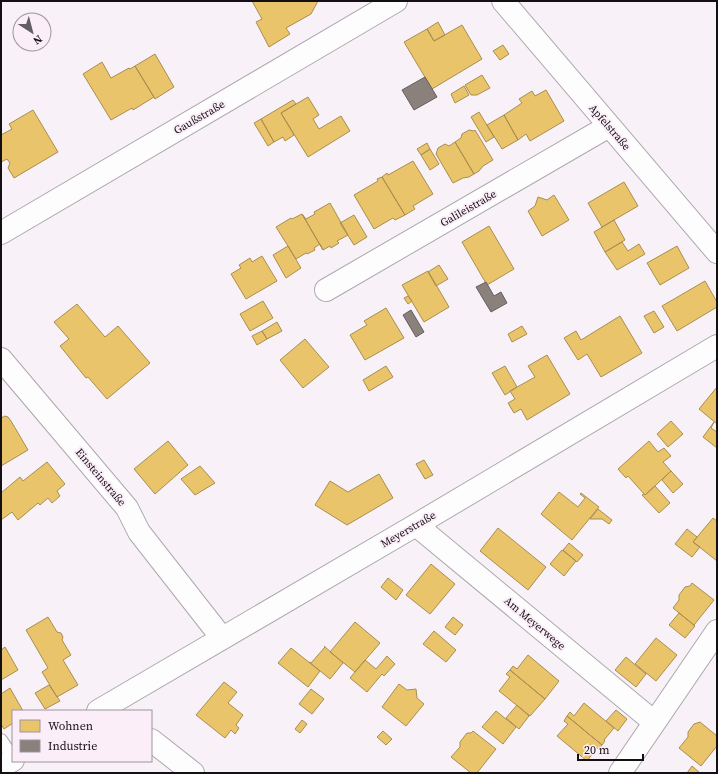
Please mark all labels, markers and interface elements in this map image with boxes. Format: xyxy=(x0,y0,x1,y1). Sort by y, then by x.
north arrow xyxy=(12,12,52,52)
text: N xyxy=(30,31,45,48)
street label: Gaußstraße xyxy=(171,97,228,138)
street label: Apfelstraße xyxy=(585,101,634,154)
street label: Galileistraße xyxy=(437,186,499,231)
street label: Einsteinstraße xyxy=(72,445,129,510)
street label: Meyerstraße xyxy=(378,507,439,551)
street label: Am Meyerwege xyxy=(501,593,569,654)
legend xyxy=(12,710,152,762)
text: Wohnen xyxy=(48,718,93,734)
scale bar xyxy=(578,736,643,762)
text: Industrie xyxy=(48,738,97,754)
text: 20 m xyxy=(584,742,610,758)

